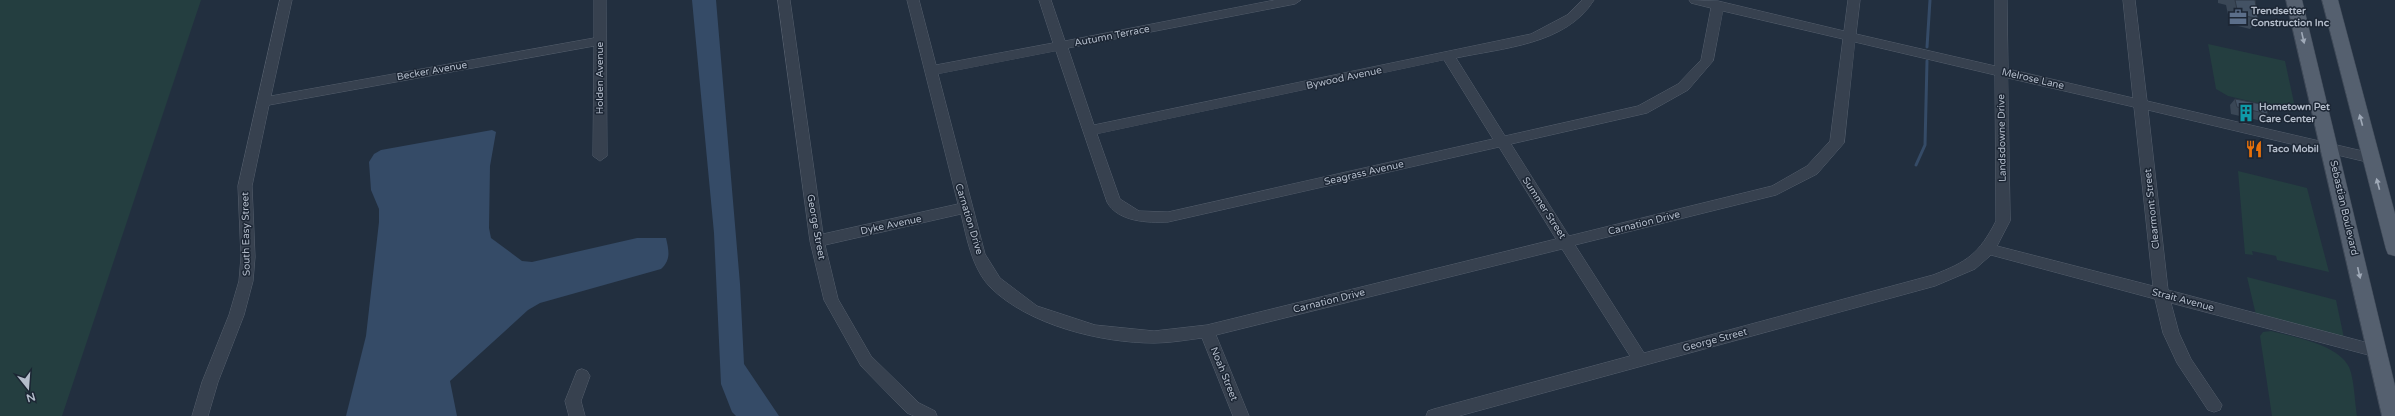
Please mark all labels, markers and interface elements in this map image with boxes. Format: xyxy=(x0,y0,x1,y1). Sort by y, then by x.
place label: Trendsetter Construction Inc xyxy=(2250,5,2330,29)
office icon: Trendsetter Construction Inc xyxy=(2228,7,2248,27)
street label: Autumn Terrace xyxy=(1073,23,1151,49)
one-way arrow xyxy=(2300,32,2306,44)
street label: Holden Avenue xyxy=(594,41,606,114)
street label: Becker Avenue xyxy=(396,59,468,83)
street label: Bywood Avenue xyxy=(1305,64,1383,92)
street label: Melrose Lane xyxy=(2001,66,2066,92)
street label: Landsdowne Drive xyxy=(1995,94,2009,182)
place label: Hometown Pet Care Center xyxy=(2259,101,2330,125)
building icon: Hometown Pet Care Center xyxy=(2236,103,2256,123)
one-way arrow xyxy=(2358,114,2364,126)
restaurant icon: Taco Mobil xyxy=(2244,139,2264,159)
place label: Taco Mobil xyxy=(2266,143,2319,155)
street label: Seagrass Avenue xyxy=(1323,158,1405,188)
street label: Sebastian Boulevard xyxy=(2327,159,2361,257)
street label: Clearmont Street xyxy=(2142,168,2162,250)
street label: Summer Street xyxy=(1520,175,1569,241)
one-way arrow xyxy=(2374,177,2380,190)
street label: Carnation Drive xyxy=(952,182,986,256)
street label: South Easy Street xyxy=(239,192,253,276)
street label: George Street xyxy=(804,193,828,261)
street label: Carnation Drive xyxy=(1607,208,1682,238)
street label: Dyke Avenue xyxy=(859,213,923,237)
one-way arrow xyxy=(2356,267,2362,280)
street label: Carnation Drive xyxy=(1292,286,1367,316)
street label: Strait Avenue xyxy=(2151,286,2216,314)
street label: George Street xyxy=(1682,326,1749,354)
street label: Noah Street xyxy=(1208,345,1240,403)
north arrow xyxy=(8,368,48,408)
text: N xyxy=(25,390,37,405)

